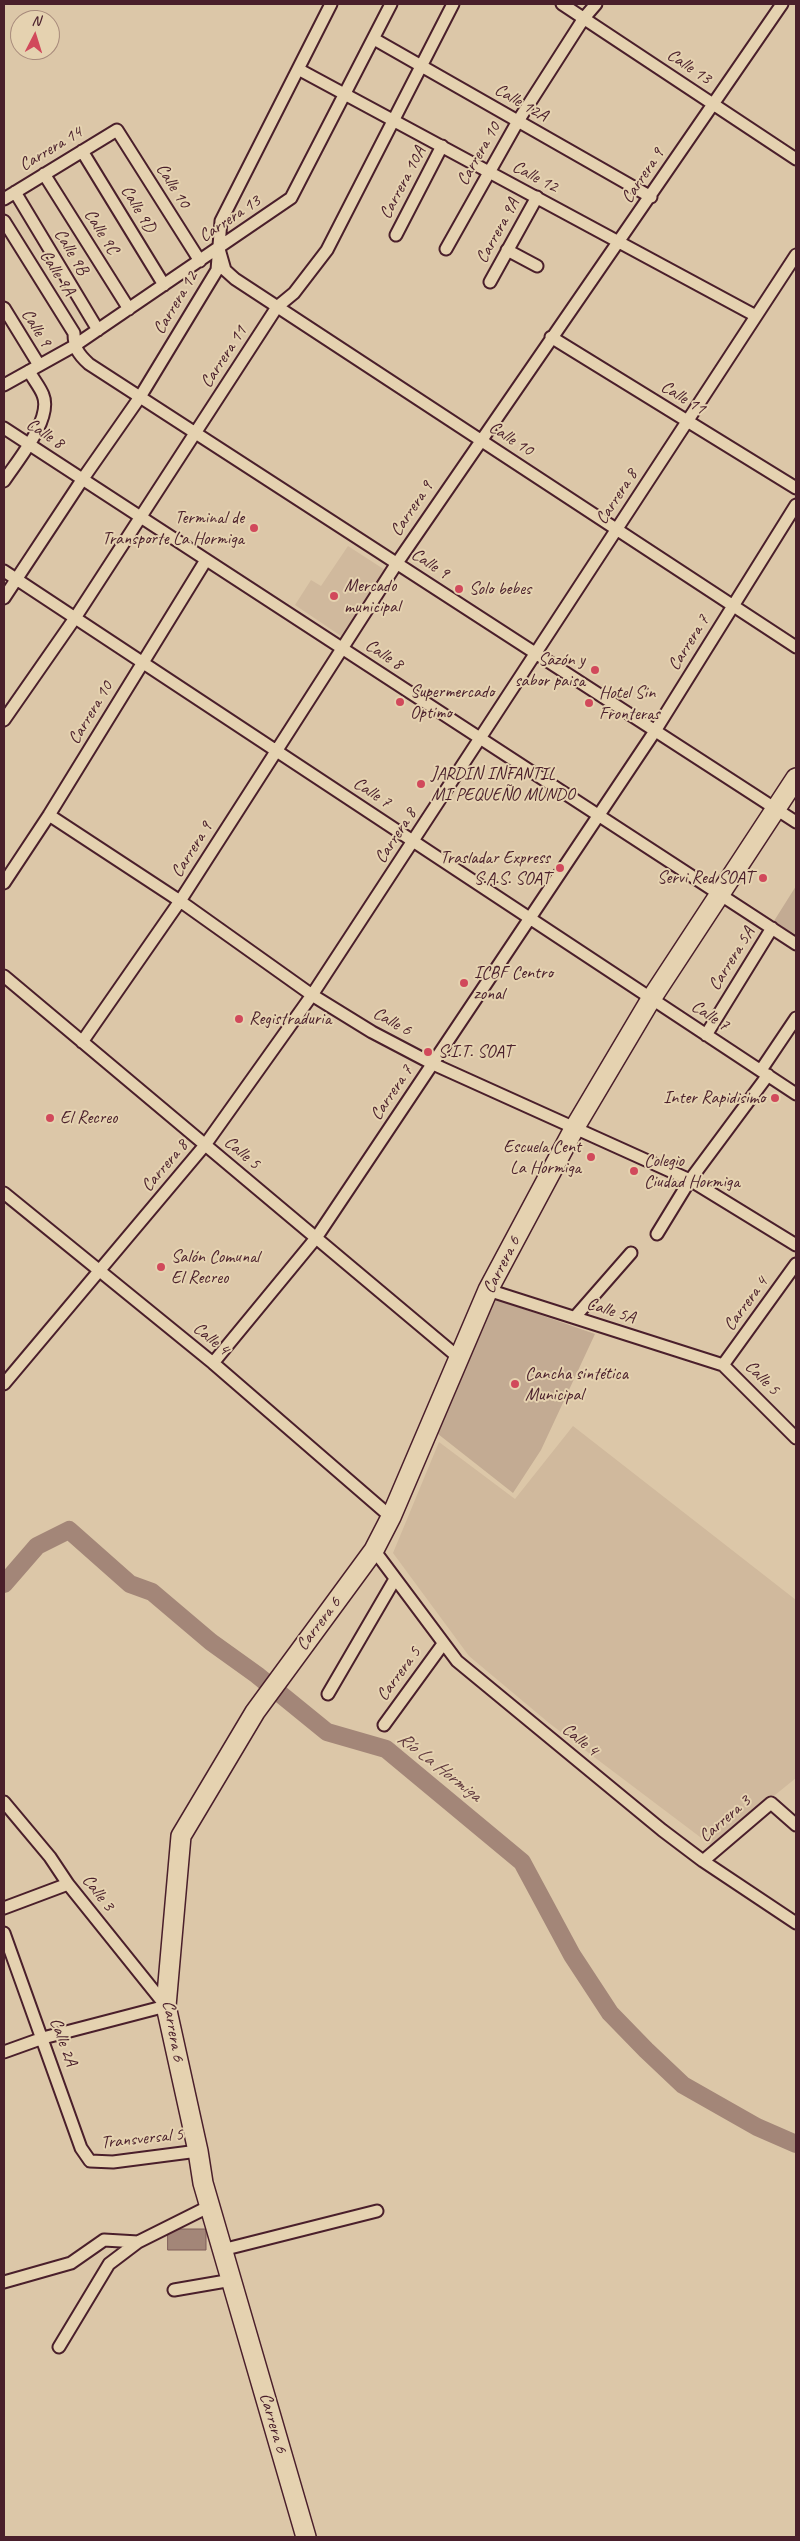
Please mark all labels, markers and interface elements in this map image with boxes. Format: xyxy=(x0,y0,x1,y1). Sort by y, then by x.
north arrow xyxy=(10,10,60,60)
text: N xyxy=(31,12,41,29)
street label: Calle 13 xyxy=(663,44,715,90)
street label: Calle 12A xyxy=(491,79,551,127)
street label: Carrera 10 xyxy=(452,118,506,190)
street label: Carrera 14 xyxy=(16,122,86,176)
street label: Carrera 10A xyxy=(375,143,431,223)
street label: Carrera 9 xyxy=(617,144,669,208)
street label: Calle 12 xyxy=(508,156,562,198)
street label: Calle 10 xyxy=(151,160,195,212)
street label: Calle 9D xyxy=(116,182,160,236)
street label: Carrera 13 xyxy=(195,191,265,247)
street label: Carrera 9A xyxy=(471,195,525,267)
street label: Calle 9C xyxy=(79,205,123,259)
street label: Calle 9B xyxy=(49,225,93,279)
street label: Calle 9A xyxy=(35,246,79,300)
street label: Carrera 12 xyxy=(149,268,203,338)
street label: Calle 9 xyxy=(16,305,56,351)
street label: Carrera 11 xyxy=(196,322,252,392)
street label: Calle 11 xyxy=(657,376,709,420)
street label: Calle 8 xyxy=(22,414,68,454)
street label: Calle 10 xyxy=(485,417,537,461)
street label: Carrera 8 xyxy=(591,465,643,529)
street label: Carrera 9 xyxy=(386,477,438,541)
place label: Terminal de Transporte La Hormiga xyxy=(102,507,244,550)
marker: Terminal de Transporte La Hormiga xyxy=(248,522,260,534)
street label: Calle 9 xyxy=(407,544,453,584)
place label: Mercado municipal xyxy=(344,575,400,618)
place label: Solo bebes xyxy=(469,578,531,600)
marker: Solo bebes xyxy=(453,583,465,595)
marker: Mercado municipal xyxy=(328,590,340,602)
street label: Carrera 7 xyxy=(664,611,714,675)
street label: Calle 8 xyxy=(361,635,407,675)
place label: Sazón y sabor paisa xyxy=(514,649,585,692)
marker: Sazón y sabor paisa xyxy=(589,664,601,676)
street label: Carrera 10 xyxy=(64,678,118,748)
place label: Supermercado Optimo xyxy=(410,681,494,724)
place label: Hotel Sin Fronteras xyxy=(599,682,660,724)
marker: Supermercado Optimo xyxy=(394,696,406,708)
marker: Hotel Sin Fronteras xyxy=(583,697,595,709)
place label: JARDIN INFANTIL MI PEQUEÑO MUNDO xyxy=(431,763,575,806)
street label: Calle 7 xyxy=(349,773,395,813)
marker: JARDIN INFANTIL MI PEQUEÑO MUNDO xyxy=(415,778,427,790)
street label: Carrera 8 xyxy=(370,804,422,868)
street label: Carrera 9 xyxy=(167,818,217,882)
place label: Trasladar Express S.A.S. SOAT xyxy=(440,847,550,890)
marker: Trasladar Express S.A.S. SOAT xyxy=(554,862,566,874)
place label: Servi Red SOAT xyxy=(657,867,753,889)
marker: Servi Red SOAT xyxy=(757,872,769,884)
street label: Carrera 5A xyxy=(704,923,760,995)
place label: ICBF Centro zonal xyxy=(474,962,553,1004)
marker: ICBF Centro zonal xyxy=(458,977,470,989)
street label: Calle 7 xyxy=(687,996,733,1036)
street label: Calle 6 xyxy=(369,1003,415,1041)
place label: Registraduria xyxy=(249,1008,331,1030)
marker: Registraduria xyxy=(233,1013,245,1025)
place label: S.I.T. SOAT xyxy=(438,1041,512,1063)
marker: S.I.T. SOAT xyxy=(422,1046,434,1058)
street label: Carrera 7 xyxy=(366,1061,418,1125)
place label: Inter Rapidisimo xyxy=(663,1087,765,1109)
marker: Inter Rapidisimo xyxy=(769,1092,781,1104)
place label: El Recreo xyxy=(60,1107,117,1129)
marker: El Recreo xyxy=(44,1112,56,1124)
street label: Calle 5 xyxy=(219,1132,265,1174)
street label: Carrera 8 xyxy=(137,1136,193,1196)
place label: Escuela Cent La Hormiga xyxy=(503,1136,581,1178)
place label: Colegio Ciudad Hormiga xyxy=(644,1150,740,1192)
marker: Escuela Cent La Hormiga xyxy=(585,1151,597,1163)
marker: Colegio Ciudad Hormiga xyxy=(628,1165,640,1177)
street label: Carrera 6 xyxy=(478,1233,526,1297)
place label: Salón Comunal El Recreo xyxy=(171,1246,259,1288)
marker: Salón Comunal El Recreo xyxy=(155,1261,167,1273)
street label: Carrera 4 xyxy=(719,1273,773,1335)
street label: Calle 5A xyxy=(584,1293,638,1329)
street label: Calle 4 xyxy=(188,1318,234,1360)
street label: Calle 5 xyxy=(740,1356,784,1400)
place label: Cancha sintética Municipal xyxy=(525,1363,628,1406)
marker: Cancha sintética Municipal xyxy=(509,1378,521,1390)
street label: Carrera 6 xyxy=(292,1593,346,1655)
street label: Carrera 5 xyxy=(372,1643,426,1705)
street label: Calle 4 xyxy=(557,1719,603,1761)
water label: Río La Hormiga xyxy=(393,1727,485,1807)
street label: Carrera 3 xyxy=(695,1791,755,1847)
street label: Calle 3 xyxy=(77,1870,119,1916)
street label: Carrera 6 xyxy=(157,1999,189,2063)
street label: Calle 2A xyxy=(44,2015,82,2069)
street label: Transversal 5 xyxy=(100,2124,184,2154)
street label: Carrera 6 xyxy=(254,2390,292,2456)

